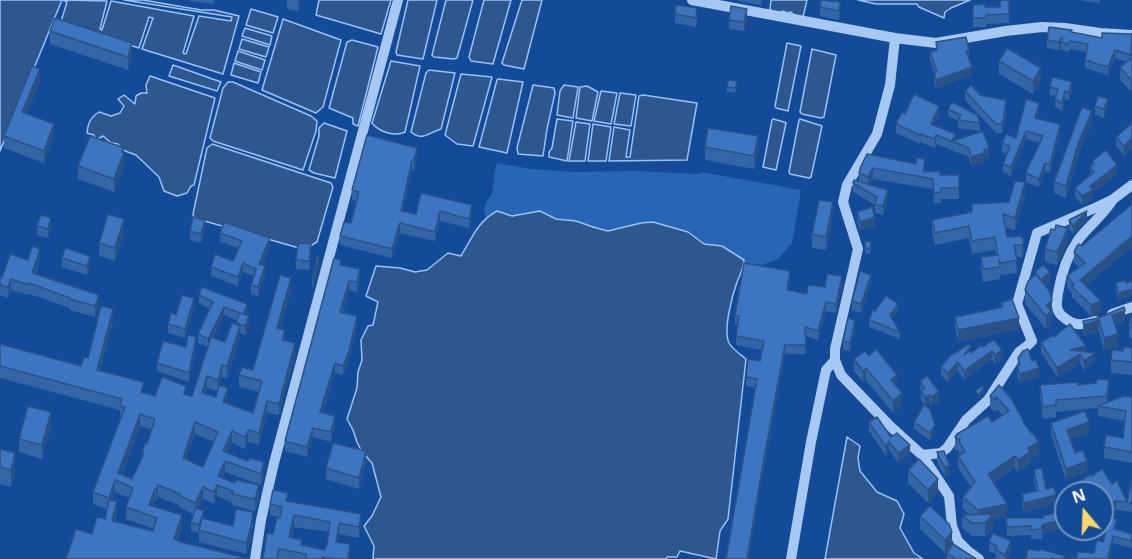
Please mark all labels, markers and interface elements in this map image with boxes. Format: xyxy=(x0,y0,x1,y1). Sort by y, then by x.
north arrow xyxy=(1054,481,1114,541)
text: N xyxy=(1069,483,1089,508)

